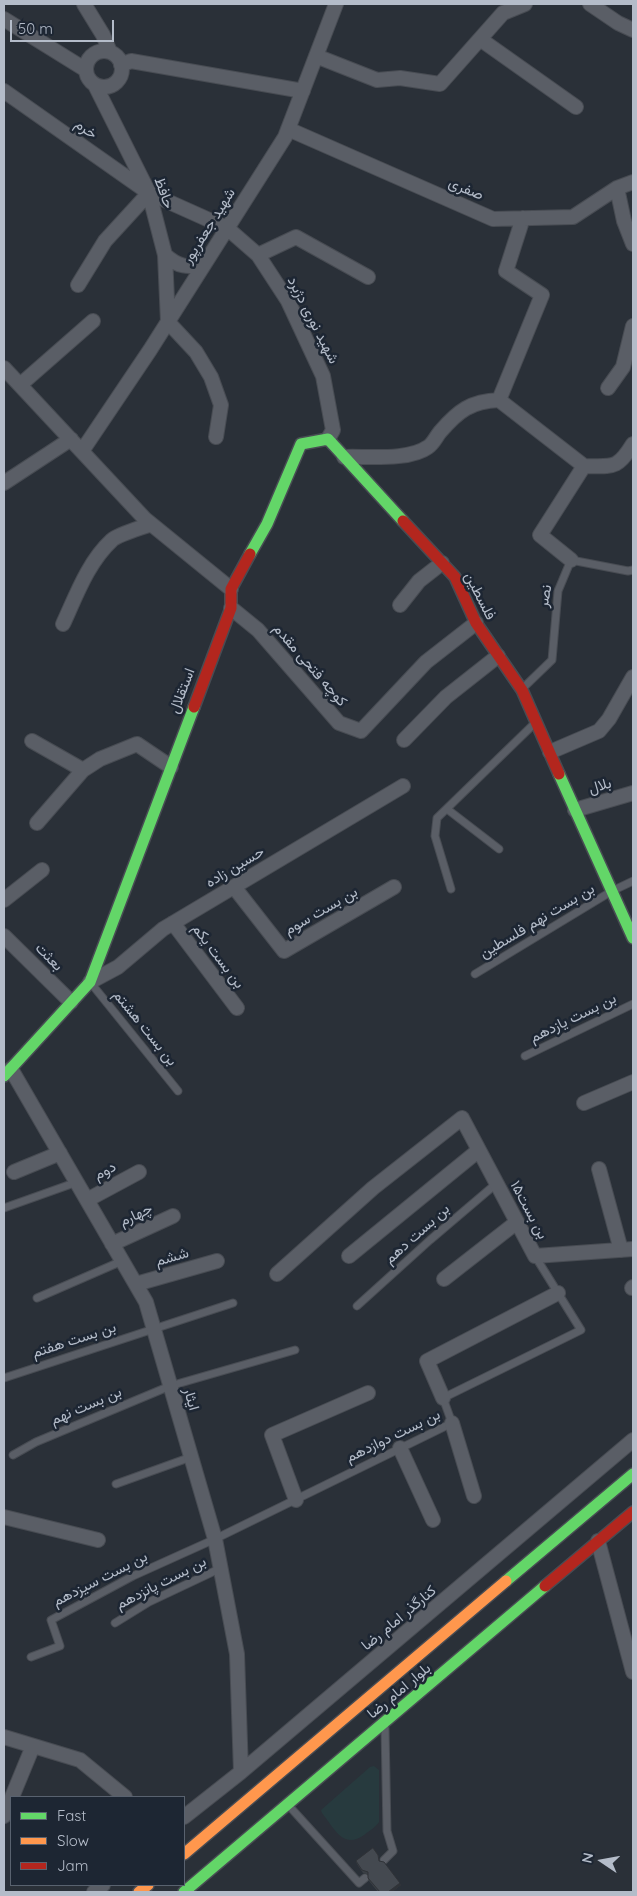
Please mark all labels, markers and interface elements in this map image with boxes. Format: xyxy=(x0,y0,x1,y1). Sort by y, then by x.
scale bar xyxy=(12,10,116,42)
text: 50 m xyxy=(18,19,53,38)
street label: خرم xyxy=(71,115,101,143)
street label: صفری xyxy=(446,174,486,204)
street label: حافظ xyxy=(150,175,178,211)
street label: شهید جعفرپور xyxy=(179,185,239,267)
street label: شهید نوری دژبرد xyxy=(283,273,343,367)
street label: فلسطین xyxy=(460,569,500,623)
street label: نصر xyxy=(534,583,556,609)
street label: کوچه فتحی مقدم xyxy=(269,620,351,710)
street label: استقلال xyxy=(165,666,199,716)
street label: بلال xyxy=(586,774,614,798)
street label: حسین زاده xyxy=(202,842,268,892)
street label: بن بست نهم فلسطین xyxy=(476,880,598,962)
street label: بن بست سوم xyxy=(281,883,361,939)
street label: بن بست یکم xyxy=(188,920,248,992)
street label: بعثت xyxy=(31,939,67,975)
street label: بن بست هشتم xyxy=(109,986,181,1070)
street label: بن بست یازدهم xyxy=(527,989,619,1047)
street label: دوم xyxy=(91,1158,119,1184)
street label: بن بست۱۵ xyxy=(506,1178,552,1242)
street label: چهارم xyxy=(117,1200,155,1230)
street label: بن بست دهم xyxy=(381,1200,453,1268)
street label: ششم xyxy=(153,1244,191,1270)
street label: بن بست هفتم xyxy=(30,1318,118,1362)
street label: بن بست نهم xyxy=(48,1383,124,1429)
street label: ایثار xyxy=(179,1385,203,1413)
street label: بن بست دوازدهم xyxy=(343,1405,443,1467)
street label: بن بست سیزدهم xyxy=(50,1547,150,1611)
street label: بن بست پانزدهم xyxy=(113,1552,209,1614)
street label: کنارگذر امام رضا xyxy=(358,1582,440,1654)
street label: بلوار امام رضا xyxy=(364,1659,434,1723)
legend xyxy=(10,1796,185,1886)
text: Fast xyxy=(57,1806,86,1825)
text: Slow xyxy=(57,1831,89,1850)
north arrow xyxy=(577,1836,627,1886)
text: N xyxy=(577,1851,597,1865)
text: Jam xyxy=(57,1856,88,1875)

